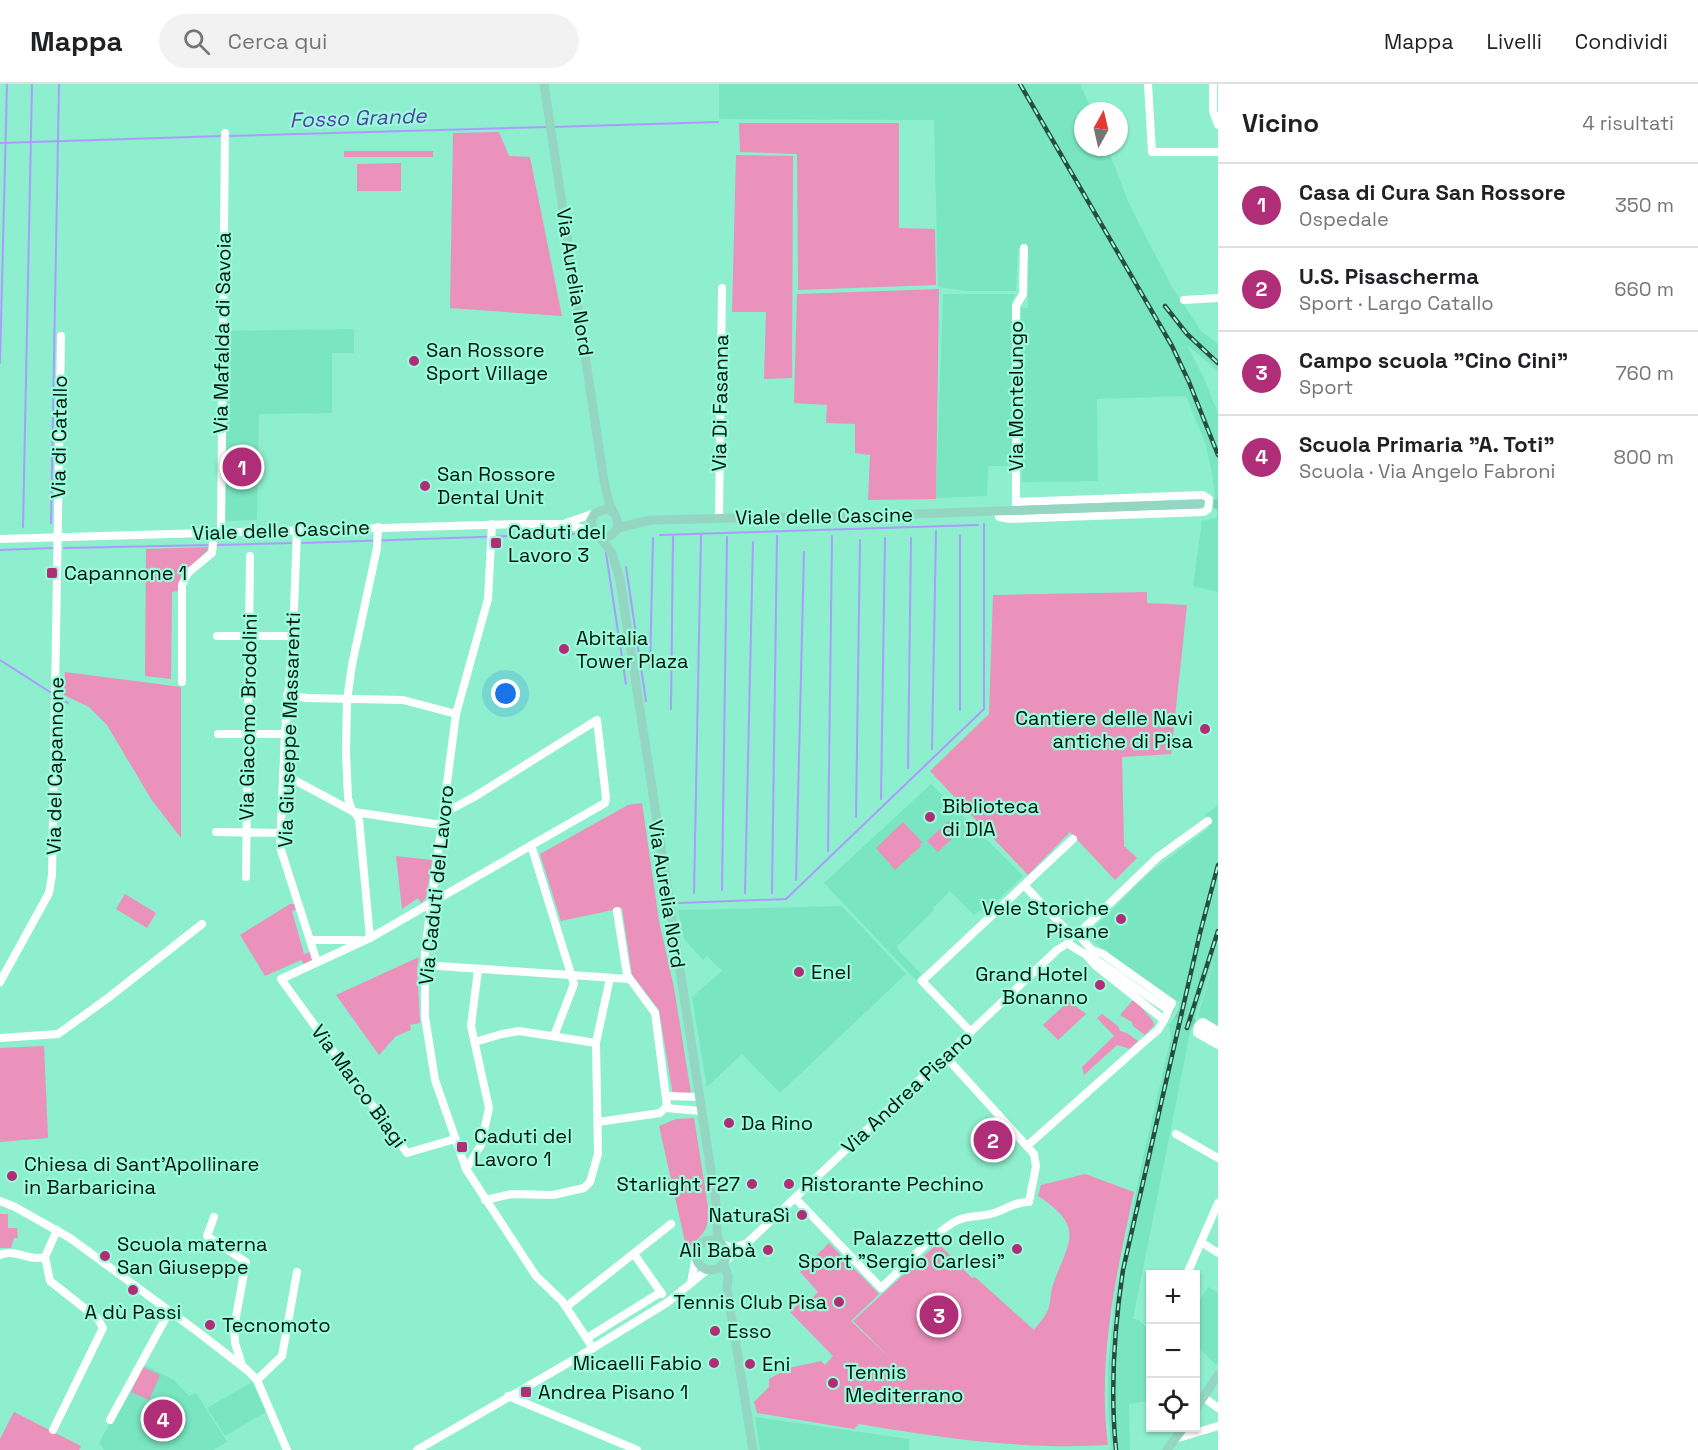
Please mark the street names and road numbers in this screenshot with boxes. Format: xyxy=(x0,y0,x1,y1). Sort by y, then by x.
street label: Via Aurelia Nord xyxy=(550,206,600,358)
street label: Via Mafalda di Savoia xyxy=(207,232,237,434)
street label: Via Montelungo xyxy=(1003,321,1029,471)
street label: Via Di Fasanna xyxy=(706,334,734,472)
street label: Via di Catallo xyxy=(45,375,73,499)
street label: Viale delle Cascine xyxy=(735,501,913,531)
street label: Viale delle Cascine xyxy=(192,514,370,546)
street label: Via Giuseppe Massarenti xyxy=(272,612,306,848)
street label: Via Giacomo Brodolini xyxy=(233,613,263,821)
street label: Via del Capannone xyxy=(40,677,70,855)
street label: Via Caduti del Lavoro xyxy=(413,784,459,986)
street label: Via Aurelia Nord xyxy=(642,818,692,970)
street label: Via Marco Biagi xyxy=(305,1019,413,1153)
street label: Via Andrea Pisano xyxy=(836,1024,978,1160)

